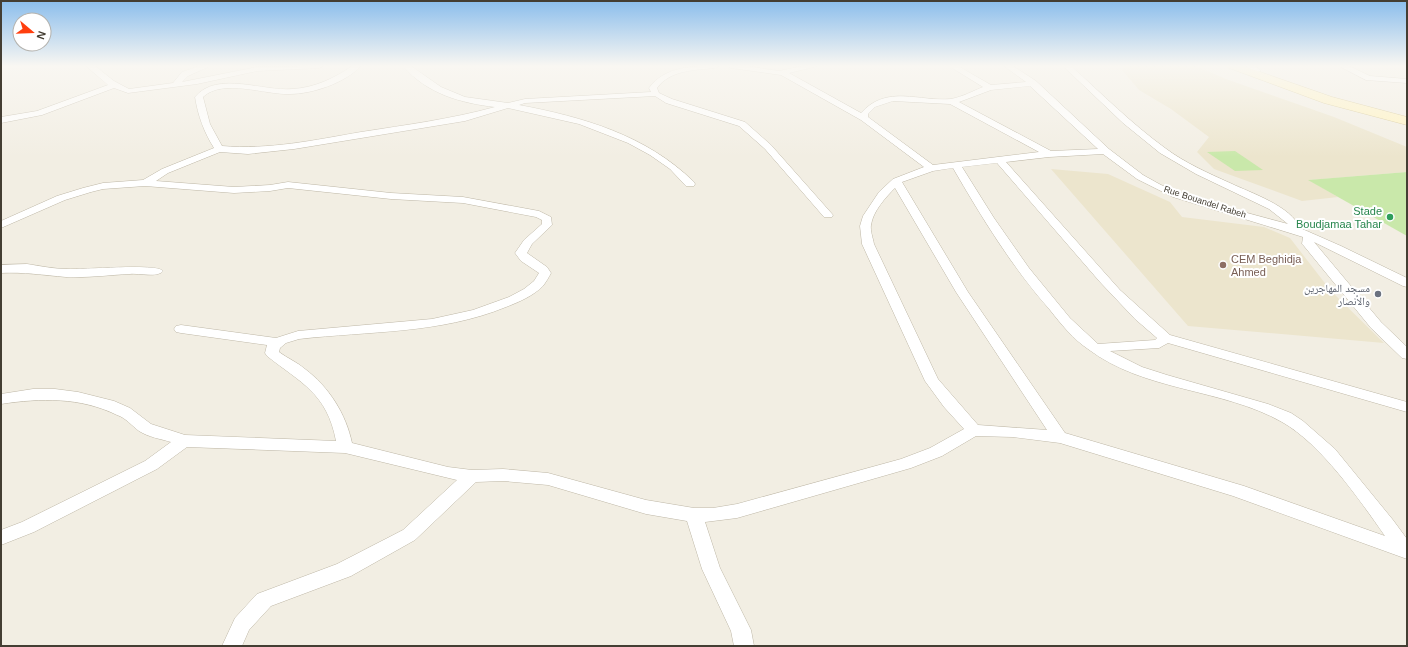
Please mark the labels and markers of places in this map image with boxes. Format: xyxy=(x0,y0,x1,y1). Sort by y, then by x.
place label: Stade Boudjamaa Tahar xyxy=(1296,205,1382,230)
marker: Stade Boudjamaa Tahar xyxy=(1385,212,1395,222)
place label: CEM Beghidja Ahmed xyxy=(1231,253,1302,278)
marker: CEM Beghidja Ahmed xyxy=(1218,260,1228,270)
place label: مسجد المهاجرين والأنصار xyxy=(1304,282,1370,307)
marker: مسجد المهاجرين والأنصار xyxy=(1373,289,1383,299)

